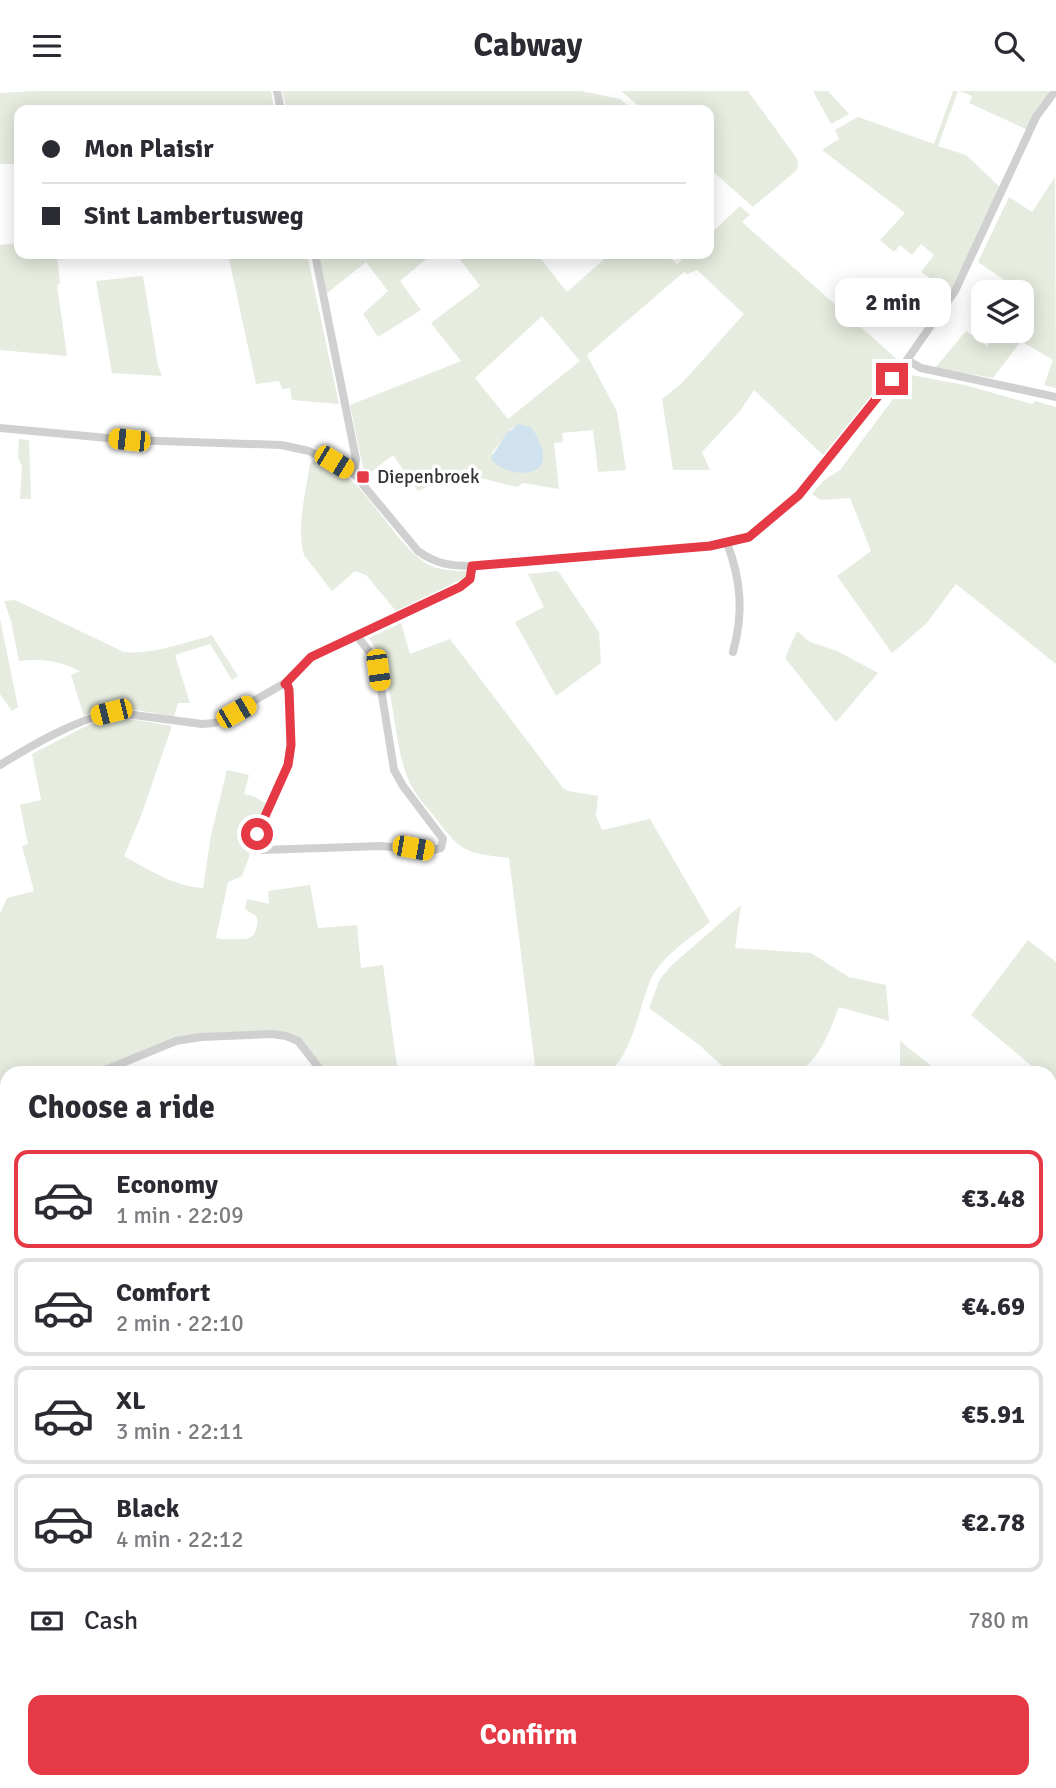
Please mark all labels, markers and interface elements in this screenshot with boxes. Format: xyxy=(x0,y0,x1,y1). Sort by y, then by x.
text: Cabway xyxy=(474,26,582,65)
icon: menu xyxy=(28,27,66,65)
icon: search xyxy=(990,27,1028,65)
text: Mon Plaisir xyxy=(84,133,214,165)
text: Sint Lambertusweg xyxy=(84,200,304,232)
callout: 2 min xyxy=(834,278,950,327)
map controls xyxy=(971,280,1034,343)
button: layers xyxy=(971,280,1034,343)
text: 2 min xyxy=(865,288,921,317)
route end xyxy=(876,363,908,395)
car xyxy=(108,427,151,453)
car xyxy=(311,442,358,482)
place label: Diepenbroek xyxy=(377,465,480,489)
marker: Diepenbroek xyxy=(355,469,371,485)
car xyxy=(365,648,392,692)
car xyxy=(213,692,260,732)
car xyxy=(89,697,134,727)
route start xyxy=(241,818,273,850)
car xyxy=(391,834,436,862)
text: Choose a ride xyxy=(28,1088,215,1127)
icon: car xyxy=(32,1168,95,1231)
text: Economy xyxy=(116,1169,218,1201)
text: €3.48 xyxy=(961,1183,1025,1215)
text: 1 min · 22:09 xyxy=(116,1201,244,1230)
icon: car xyxy=(32,1276,95,1339)
text: Comfort xyxy=(116,1277,210,1309)
text: €4.69 xyxy=(961,1291,1025,1323)
text: 2 min · 22:10 xyxy=(116,1309,244,1338)
icon: car xyxy=(32,1384,95,1447)
text: XL xyxy=(116,1385,146,1417)
text: €5.91 xyxy=(961,1399,1025,1431)
text: 3 min · 22:11 xyxy=(116,1417,244,1446)
icon: car xyxy=(32,1492,95,1555)
text: Black xyxy=(116,1493,179,1525)
text: €2.78 xyxy=(961,1507,1025,1539)
text: 4 min · 22:12 xyxy=(116,1525,244,1554)
icon: cash xyxy=(28,1602,66,1640)
text: Cash xyxy=(84,1605,138,1637)
text: 780 m xyxy=(968,1606,1029,1635)
button: Confirm xyxy=(28,1695,1029,1775)

